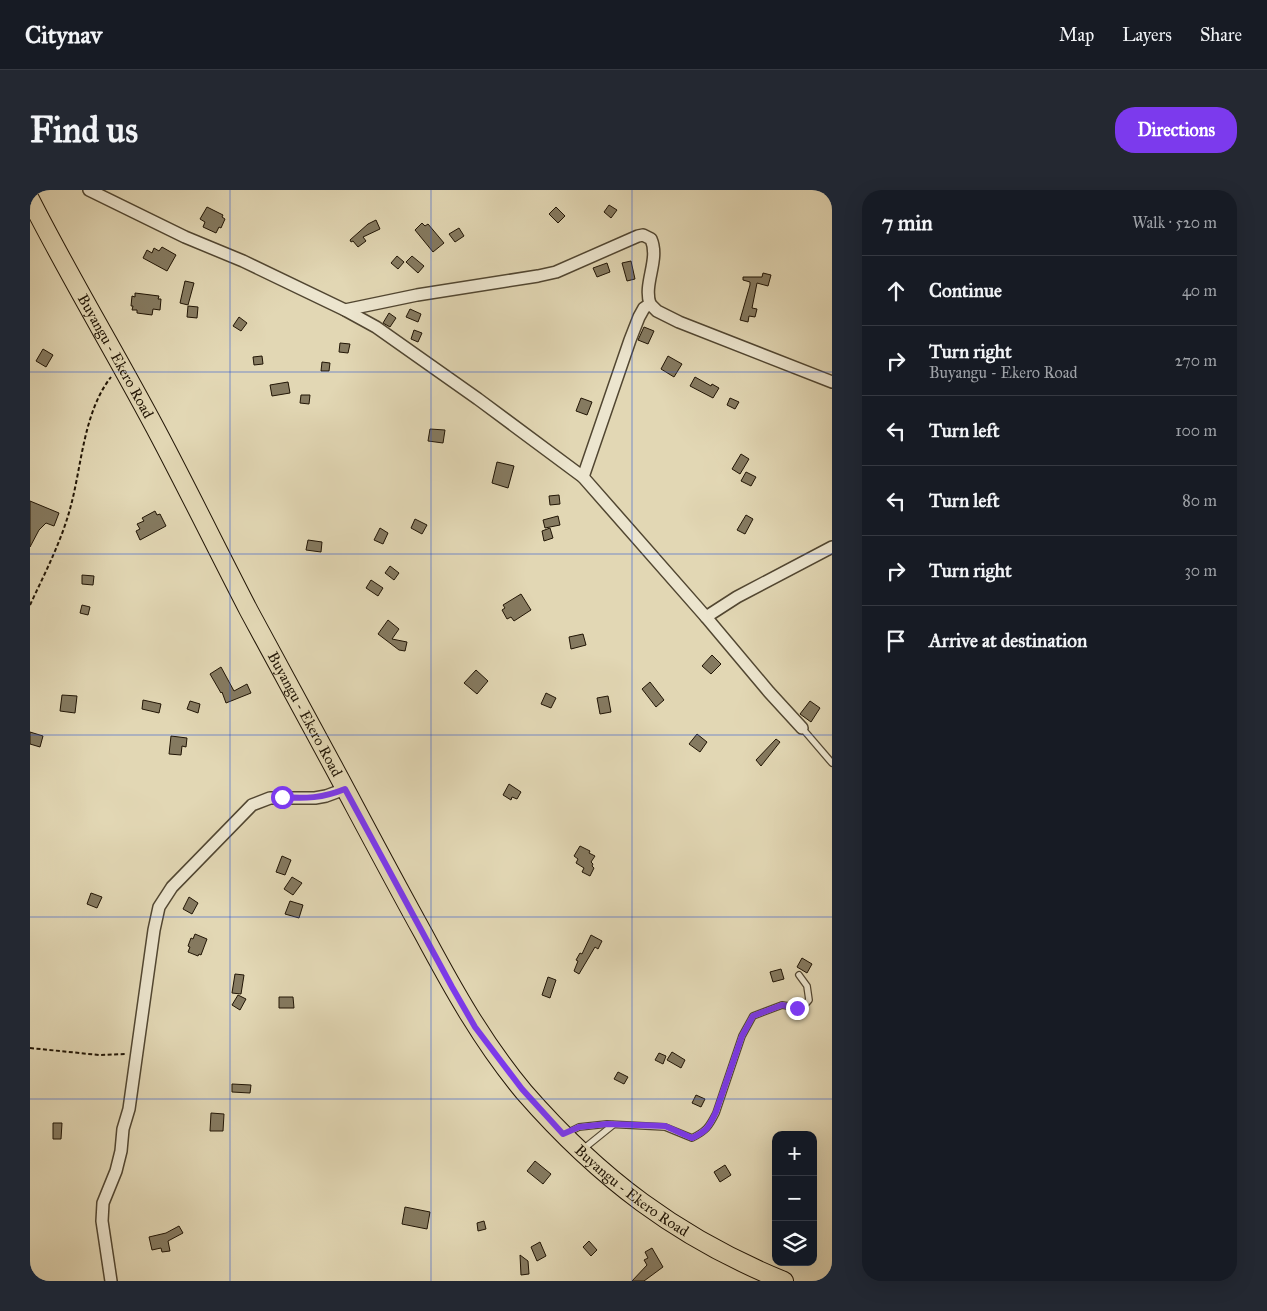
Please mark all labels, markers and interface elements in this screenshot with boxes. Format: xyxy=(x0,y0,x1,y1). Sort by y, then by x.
text: Citynav xyxy=(25,20,102,50)
text: Map xyxy=(1059,24,1094,46)
text: Layers xyxy=(1122,24,1172,46)
text: Share xyxy=(1200,24,1242,46)
button: Directions xyxy=(1115,107,1237,153)
text: Find us xyxy=(30,109,138,152)
text: 7 min xyxy=(882,210,933,236)
text: Walk · 520 m xyxy=(1132,213,1217,232)
icon: ahead xyxy=(882,277,910,305)
text: Continue xyxy=(929,279,1002,302)
text: 40 m xyxy=(1182,281,1217,300)
street label: Buyangu - Ekero Road xyxy=(74,291,158,422)
text: Turn right xyxy=(929,340,1012,363)
icon: right xyxy=(882,347,910,375)
text: 270 m xyxy=(1175,351,1217,370)
text: Buyangu - Ekero Road xyxy=(929,363,1078,382)
icon: left xyxy=(882,417,910,445)
text: Turn left xyxy=(929,419,999,442)
text: 100 m xyxy=(1175,421,1217,440)
icon: left xyxy=(882,487,910,515)
text: Turn left xyxy=(929,489,999,512)
text: 80 m xyxy=(1182,491,1217,510)
icon: right xyxy=(882,557,910,585)
text: Turn right xyxy=(929,559,1012,582)
text: 30 m xyxy=(1184,561,1217,580)
icon: arrive xyxy=(882,627,910,655)
text: Arrive at destination xyxy=(929,629,1087,652)
street label: Buyangu - Ekero Road xyxy=(264,649,346,780)
route start xyxy=(271,786,294,809)
route end xyxy=(786,997,809,1020)
map controls xyxy=(772,1131,817,1266)
button: + xyxy=(772,1131,817,1176)
street label: Buyangu - Ekero Road xyxy=(571,1141,692,1241)
button: − xyxy=(772,1176,817,1221)
button: layers xyxy=(772,1221,817,1266)

